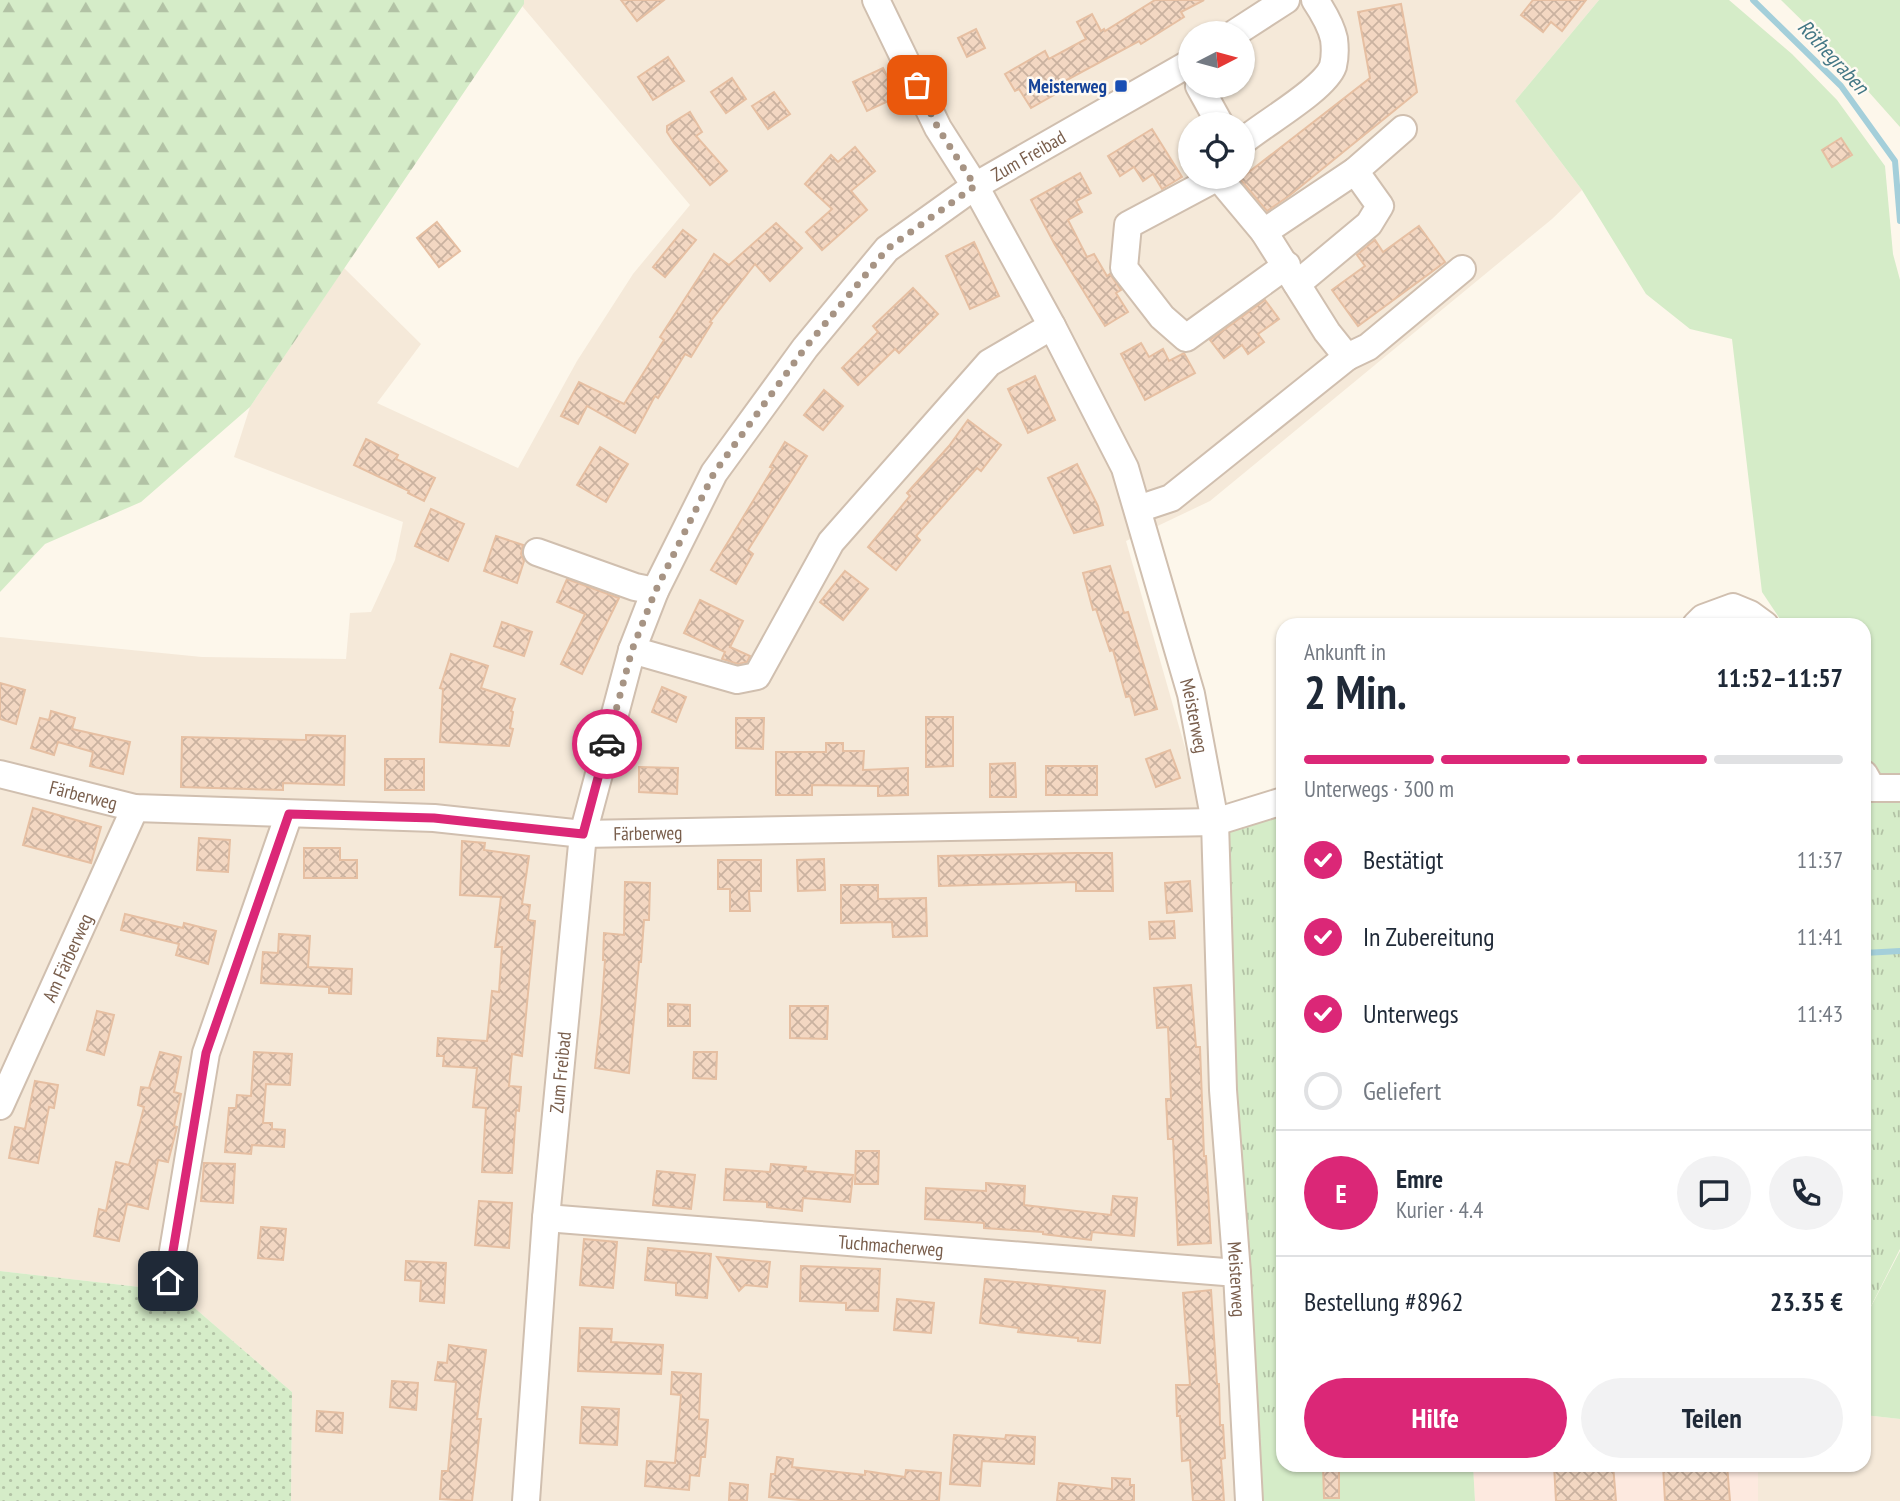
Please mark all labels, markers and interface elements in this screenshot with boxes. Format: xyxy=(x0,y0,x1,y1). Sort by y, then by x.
water label: Röthegraben xyxy=(1792,14,1876,101)
north arrow xyxy=(1178,21,1255,98)
map controls xyxy=(1178,21,1255,189)
pin xyxy=(887,55,947,115)
icon: bag xyxy=(898,66,936,104)
place label: Meisterweg xyxy=(1028,74,1107,98)
marker: Meisterweg xyxy=(1113,78,1129,94)
button: locate xyxy=(1178,112,1255,189)
street label: Zum Freibad xyxy=(987,125,1070,186)
text: Ankunft in xyxy=(1304,637,1386,666)
text: 11:52–11:57 xyxy=(1716,661,1843,694)
text: 2 Min. xyxy=(1304,662,1407,722)
street label: Meisterweg xyxy=(1175,676,1214,755)
courier xyxy=(572,709,642,779)
icon: car xyxy=(588,725,626,763)
text: Unterwegs · 300 m xyxy=(1304,774,1454,803)
street label: Färberweg xyxy=(47,775,120,815)
street label: Färberweg xyxy=(613,820,682,845)
icon: check xyxy=(1304,841,1342,879)
text: Bestätigt xyxy=(1363,843,1444,876)
text: 11:37 xyxy=(1797,845,1843,874)
street label: Am Färberweg xyxy=(37,910,98,1005)
icon: check xyxy=(1304,918,1342,956)
text: In Zubereitung xyxy=(1363,920,1494,953)
text: 11:41 xyxy=(1797,922,1843,951)
icon: check xyxy=(1304,995,1342,1033)
text: Unterwegs xyxy=(1363,997,1458,1030)
text: 11:43 xyxy=(1797,999,1843,1028)
street label: Zum Freibad xyxy=(544,1030,576,1114)
text: Geliefert xyxy=(1363,1074,1441,1107)
button: chat xyxy=(1677,1156,1751,1230)
button: phone xyxy=(1769,1156,1843,1230)
text: Emre xyxy=(1396,1162,1443,1195)
text: E xyxy=(1335,1177,1347,1210)
text: Kurier · 4.4 xyxy=(1396,1195,1483,1224)
street label: Tuchmacherweg xyxy=(837,1229,944,1262)
street label: Meisterweg xyxy=(1223,1241,1251,1318)
pin xyxy=(138,1251,198,1311)
icon: home xyxy=(149,1262,187,1300)
text: Bestellung #8962 xyxy=(1304,1285,1464,1318)
text: 23.35 € xyxy=(1770,1285,1843,1318)
button: Hilfe xyxy=(1304,1378,1567,1458)
button: Teilen xyxy=(1581,1378,1843,1458)

